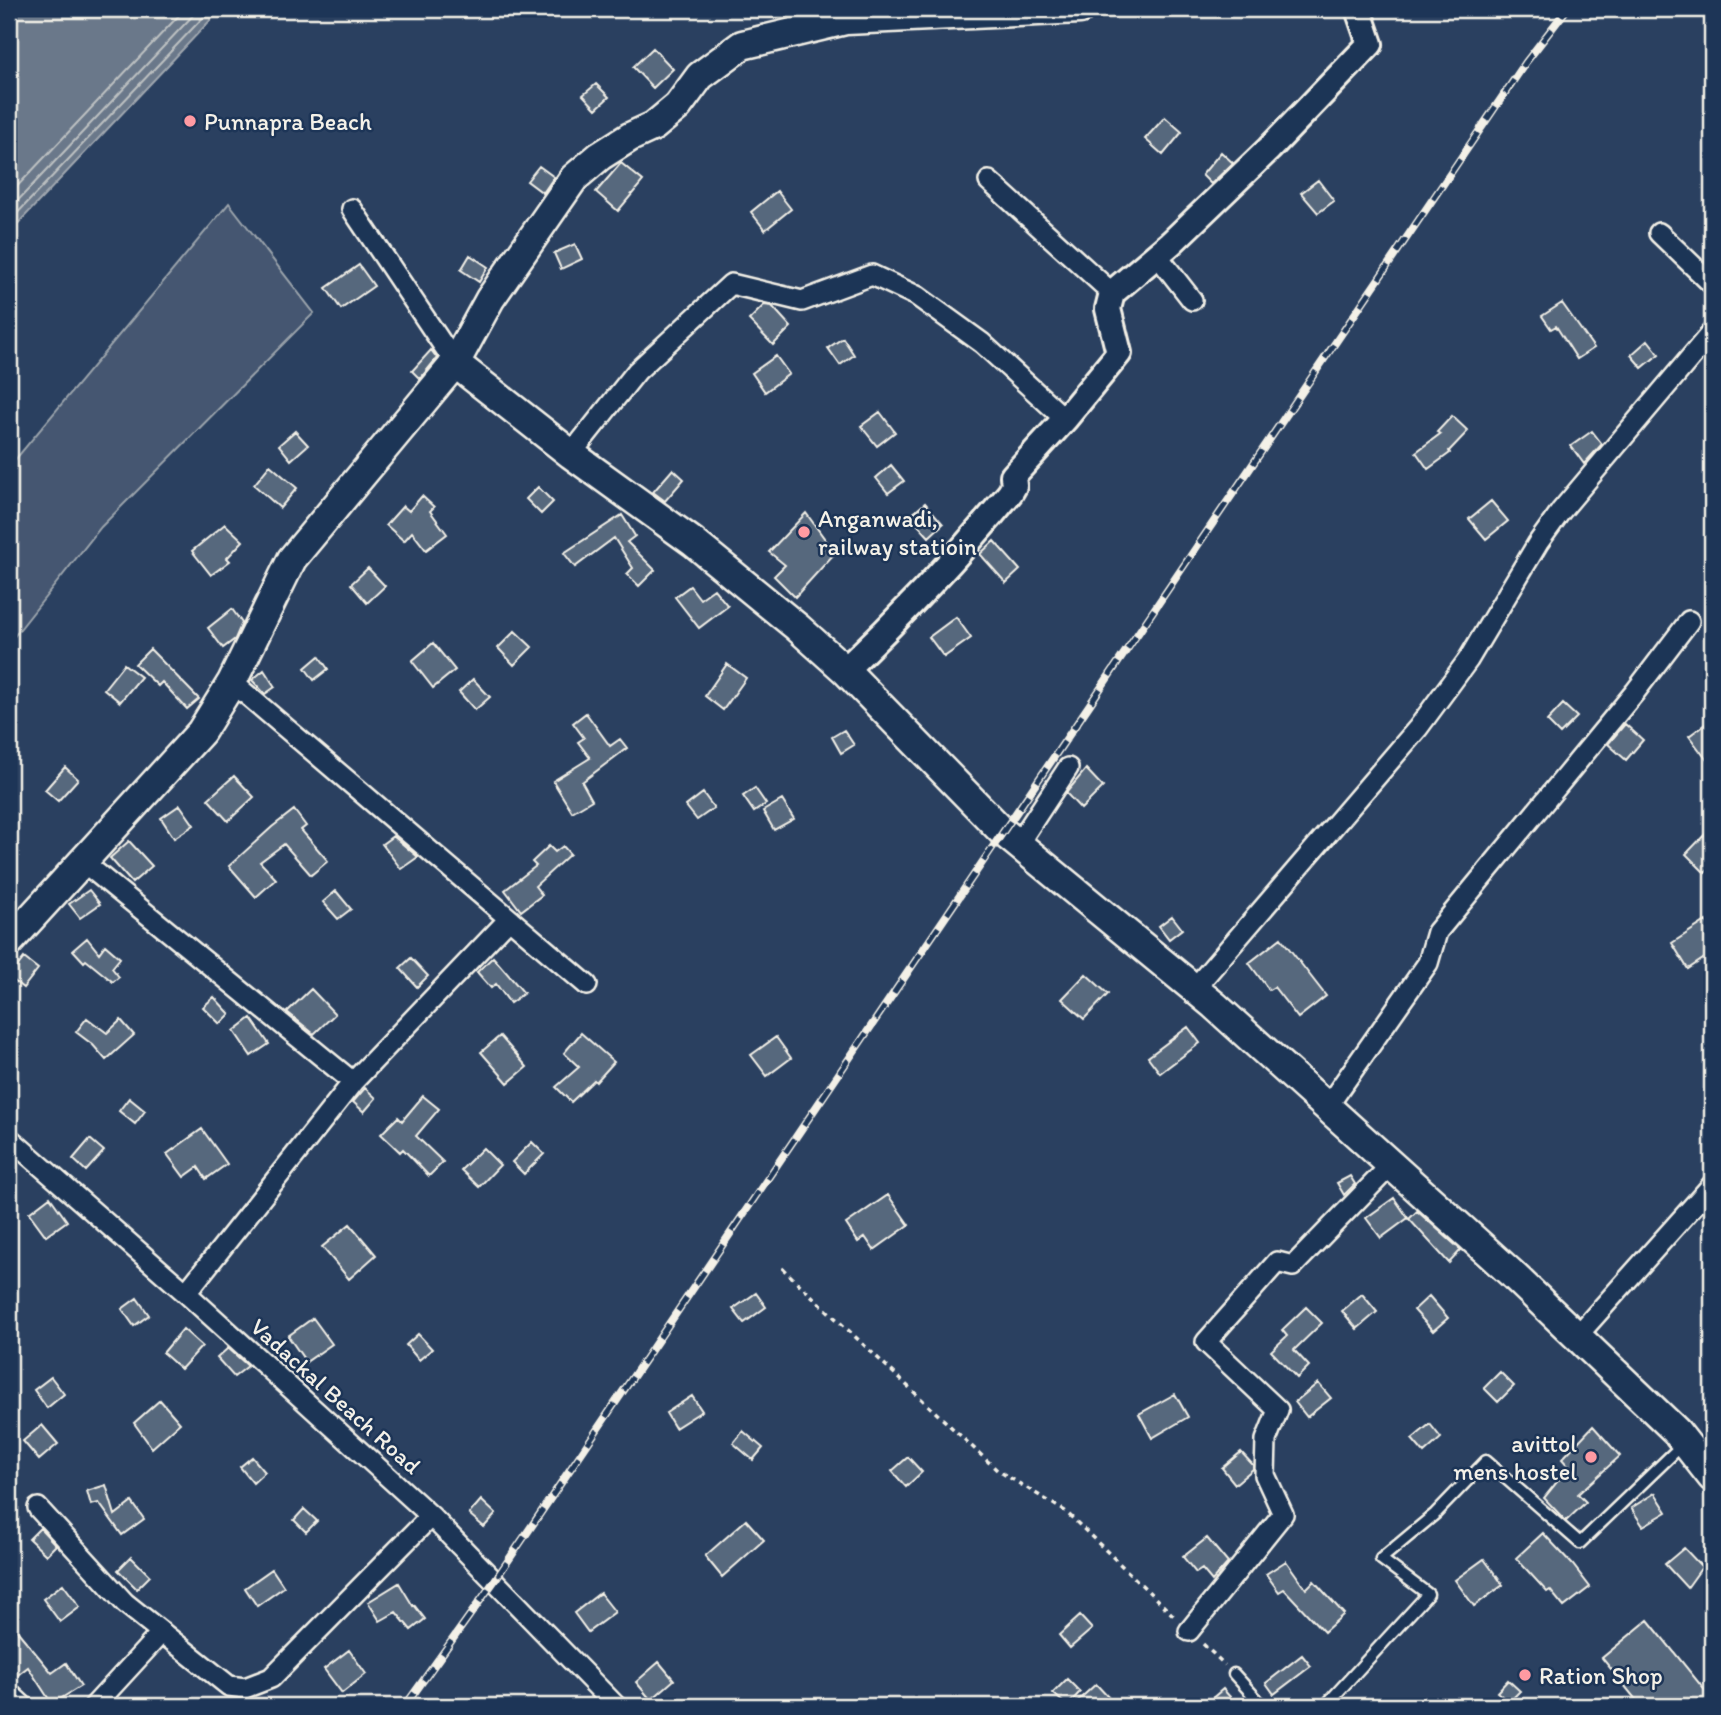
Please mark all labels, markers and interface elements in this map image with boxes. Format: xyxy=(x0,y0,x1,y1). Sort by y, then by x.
place label: Punnapra Beach xyxy=(204,107,372,136)
marker: Punnapra Beach xyxy=(182,113,198,129)
place label: Anganwadi, railway statioin xyxy=(818,504,977,561)
marker: Anganwadi, railway statioin xyxy=(796,524,812,540)
street label: Vadackal Beach Road xyxy=(245,1312,427,1480)
place label: avittol mens hostel xyxy=(1453,1429,1577,1486)
marker: avittol mens hostel xyxy=(1583,1449,1599,1465)
place label: Ration Shop xyxy=(1539,1661,1663,1690)
marker: Ration Shop xyxy=(1517,1667,1533,1683)

